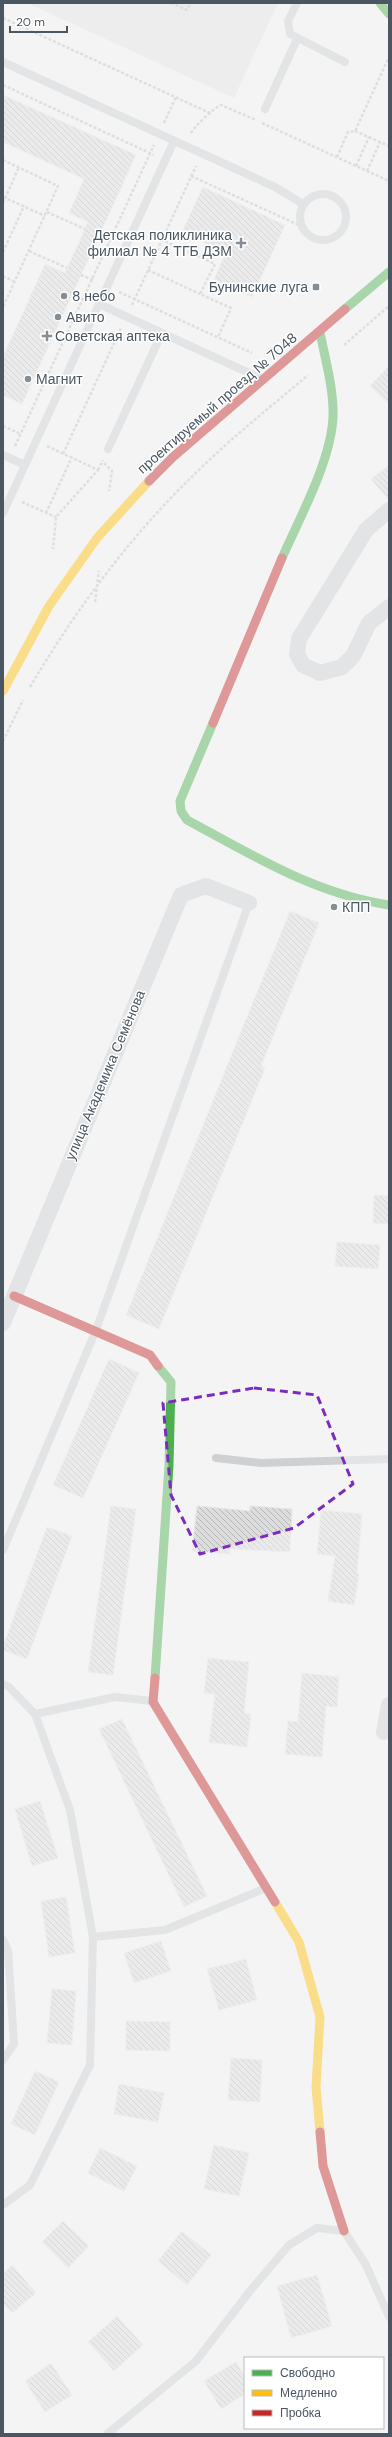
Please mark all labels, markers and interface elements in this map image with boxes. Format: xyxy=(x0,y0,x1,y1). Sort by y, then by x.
scale bar xyxy=(10,8,67,34)
text: 20 m xyxy=(16,14,45,30)
place label: Детская поликлиника филиал № 4 ТГБ ДЗМ xyxy=(87,226,232,260)
marker: Детская поликлиника филиал № 4 ТГБ ДЗМ xyxy=(235,237,247,249)
place label: Бунинские луга xyxy=(209,278,308,296)
marker: Бунинские луга xyxy=(311,282,321,292)
place label: 8 небо xyxy=(72,287,116,305)
marker: 8 небо xyxy=(59,291,69,301)
place label: Авито xyxy=(66,308,105,326)
marker: Авито xyxy=(53,312,63,322)
place label: Советская аптека xyxy=(55,327,170,345)
street label: проектируемый проезд № 7048 xyxy=(133,329,301,477)
marker: Советская аптека xyxy=(42,331,52,341)
place label: Магнит xyxy=(36,370,83,388)
marker: Магнит xyxy=(23,374,33,384)
place label: КПП xyxy=(342,898,370,916)
marker: КПП xyxy=(329,902,339,912)
street label: улица Академика Семёнова xyxy=(61,987,149,1163)
legend xyxy=(244,2357,384,2429)
text: Свободно xyxy=(280,2365,335,2381)
text: Медленно xyxy=(280,2385,337,2401)
text: Пробка xyxy=(280,2405,321,2421)

